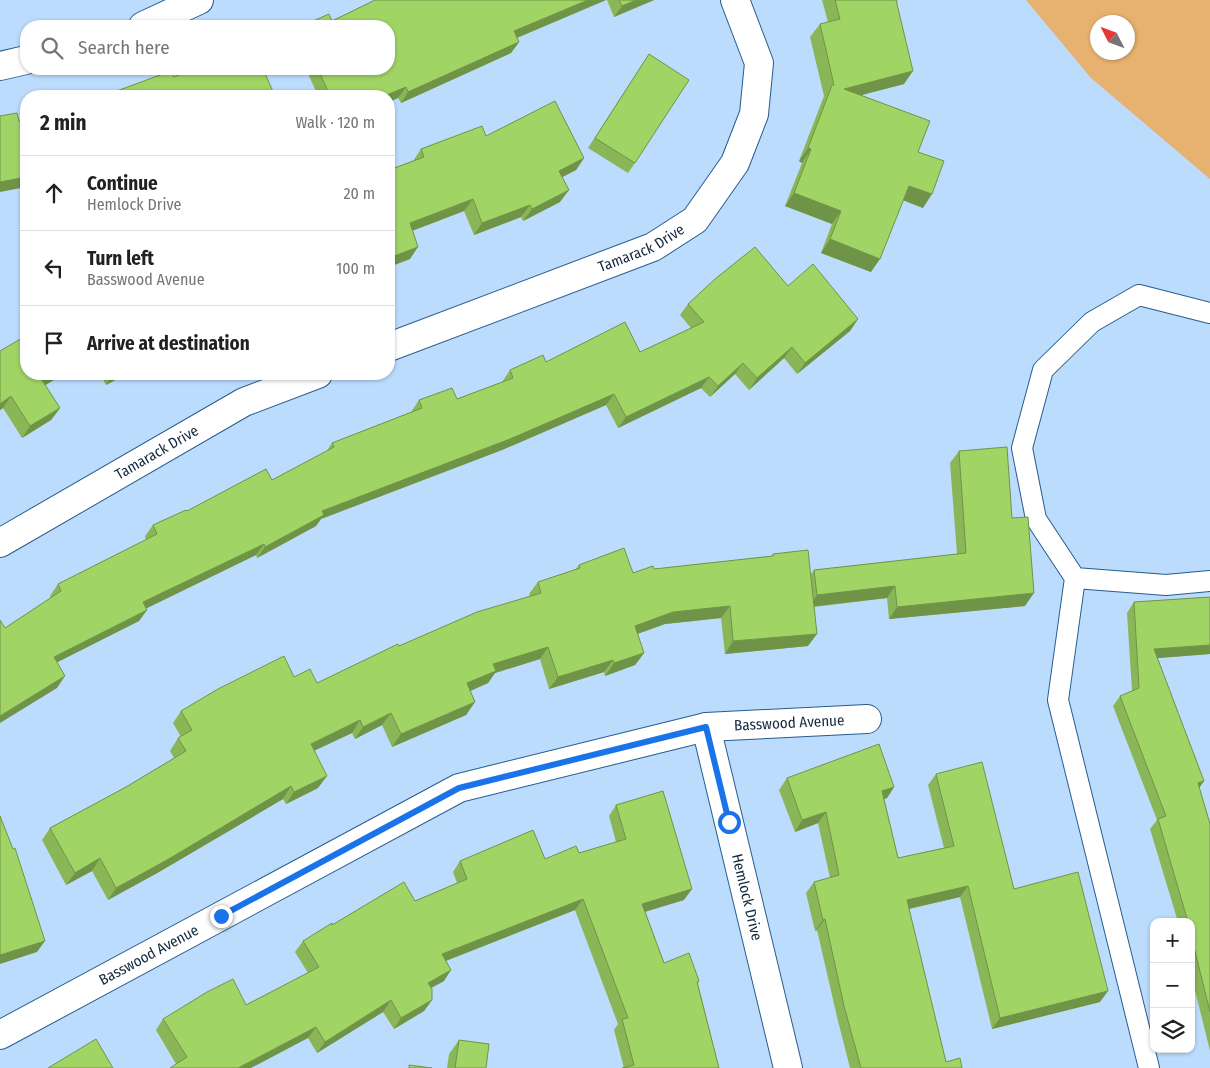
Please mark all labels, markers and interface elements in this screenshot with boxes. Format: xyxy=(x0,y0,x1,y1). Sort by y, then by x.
north arrow xyxy=(1090,15,1135,60)
search box xyxy=(20,20,395,75)
icon: search xyxy=(38,34,66,62)
text: Search here xyxy=(78,36,170,59)
text: 2 min xyxy=(40,110,87,136)
text: Walk · 120 m xyxy=(296,113,375,132)
text: Continue xyxy=(87,172,158,195)
icon: ahead xyxy=(40,179,68,207)
text: 20 m xyxy=(344,184,375,203)
text: Hemlock Drive xyxy=(87,195,181,214)
street label: Tamarack Drive xyxy=(596,220,688,276)
text: Turn left xyxy=(87,247,154,270)
icon: left xyxy=(40,254,68,282)
text: 100 m xyxy=(336,259,375,278)
text: Basswood Avenue xyxy=(87,270,205,289)
icon: arrive xyxy=(40,329,68,357)
text: Arrive at destination xyxy=(87,332,250,355)
street label: Tamarack Drive xyxy=(112,421,202,484)
street label: Basswood Avenue xyxy=(734,711,845,735)
route start xyxy=(718,811,741,834)
street label: Hemlock Drive xyxy=(728,852,766,942)
route end xyxy=(210,905,233,928)
map controls xyxy=(1150,918,1195,1053)
button: + xyxy=(1150,918,1195,963)
street label: Basswood Avenue xyxy=(96,921,202,989)
button: − xyxy=(1150,963,1195,1008)
button: layers xyxy=(1150,1008,1195,1053)

